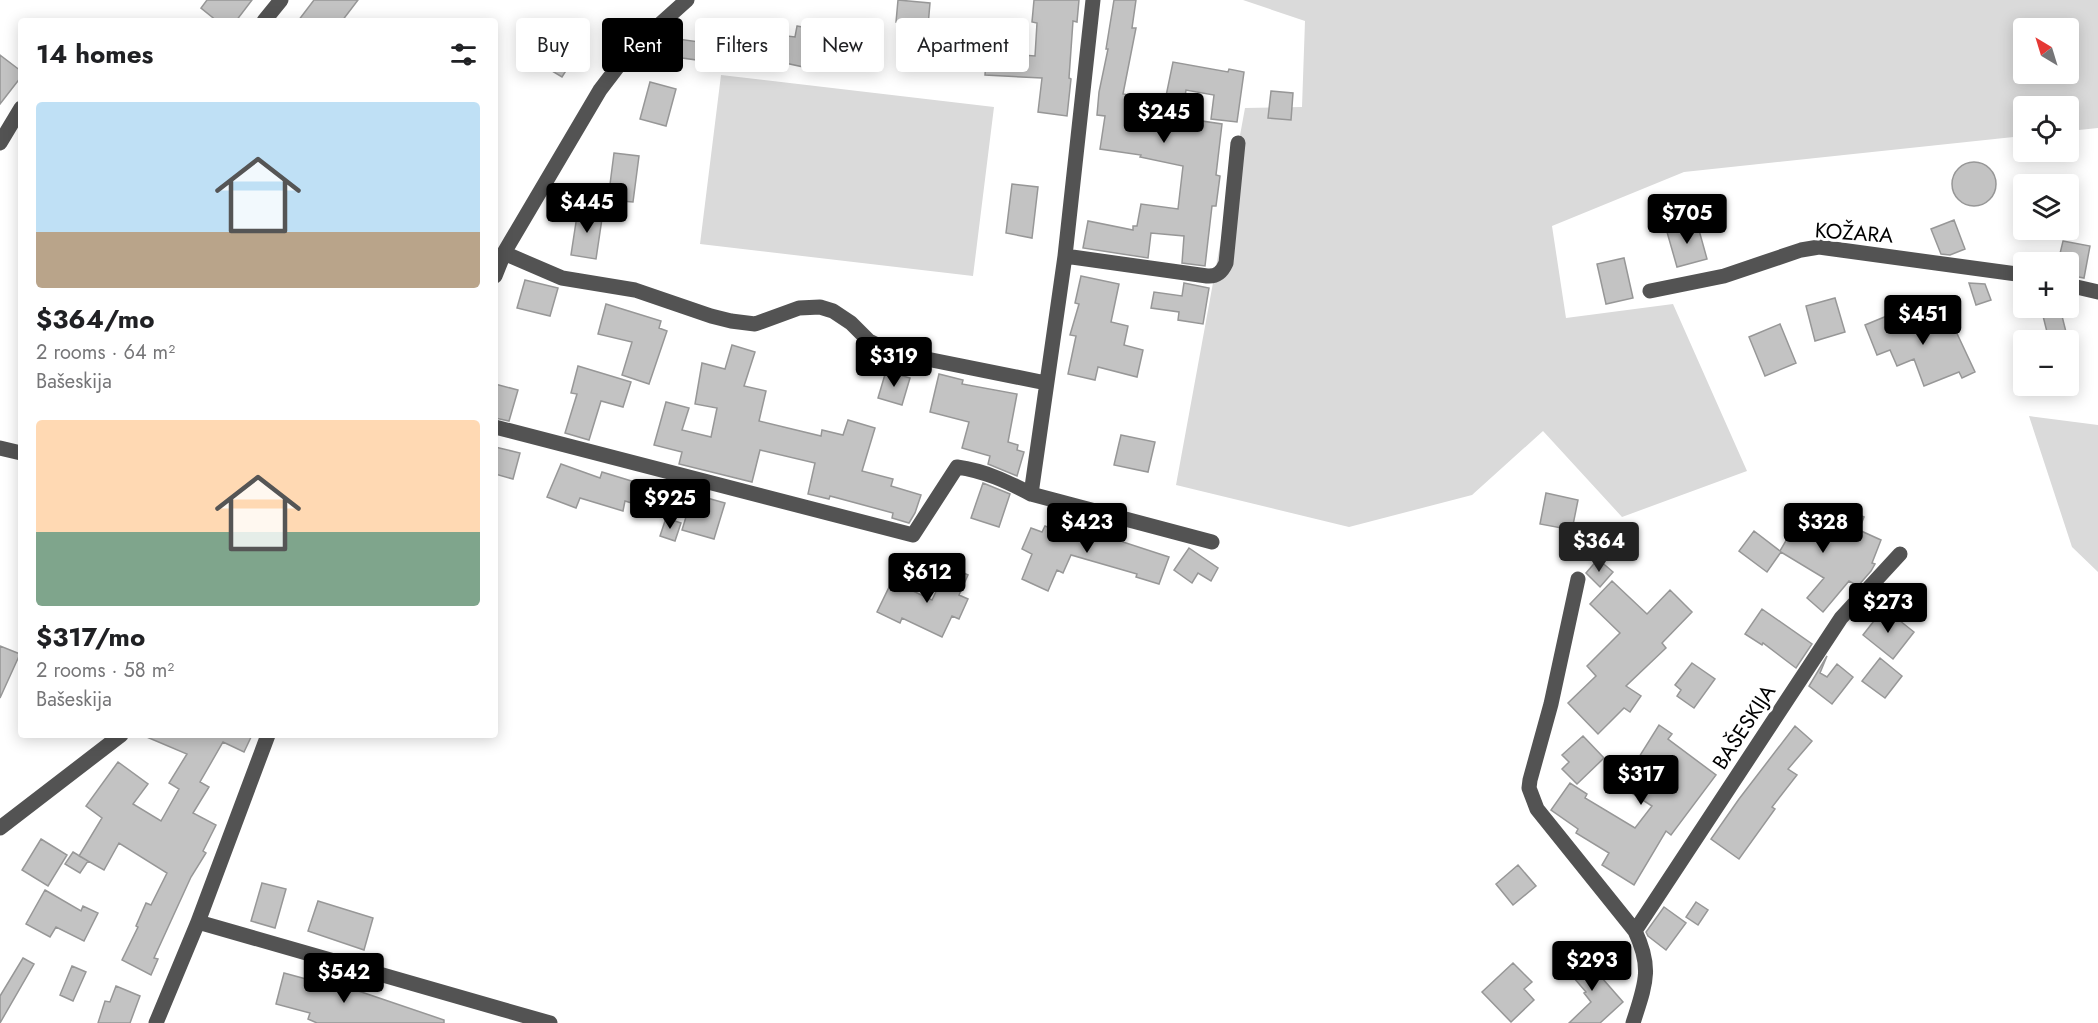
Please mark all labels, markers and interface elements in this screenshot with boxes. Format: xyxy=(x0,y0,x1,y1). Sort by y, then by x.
chip: Buy xyxy=(516,18,590,72)
chip: Rent xyxy=(602,18,683,72)
chip: Filters xyxy=(695,18,789,72)
chip: New xyxy=(801,18,884,72)
chip: Apartment xyxy=(896,18,1029,72)
north arrow xyxy=(2013,18,2079,84)
map controls xyxy=(2013,18,2079,396)
text: 14 homes xyxy=(36,35,153,73)
icon: filters xyxy=(447,38,480,71)
pin: $245 xyxy=(1128,93,1200,144)
button: locate xyxy=(2013,96,2079,162)
text: $245 xyxy=(1138,98,1190,127)
icon: home xyxy=(204,141,312,249)
button: layers xyxy=(2013,174,2079,240)
pin: $445 xyxy=(551,183,623,234)
text: $445 xyxy=(560,188,614,217)
pin: $705 xyxy=(1651,194,1723,245)
text: $705 xyxy=(1662,199,1712,228)
street label: KOŽARA xyxy=(1814,215,1894,251)
button: + xyxy=(2013,252,2079,318)
pin: $451 xyxy=(1887,295,1959,346)
text: $364/mo xyxy=(36,300,155,338)
text: $451 xyxy=(1898,300,1948,329)
button: − xyxy=(2013,330,2079,396)
pin: $319 xyxy=(858,337,930,388)
text: 2 rooms · 64 m² xyxy=(36,338,175,367)
text: $319 xyxy=(870,342,918,371)
text: Bašeskija xyxy=(36,367,112,396)
icon: home xyxy=(204,459,312,567)
pin: $925 xyxy=(634,479,706,530)
text: $925 xyxy=(644,484,696,513)
pin: $423 xyxy=(1051,503,1123,554)
pin: $328 xyxy=(1787,503,1859,554)
text: $423 xyxy=(1061,508,1113,537)
text: $328 xyxy=(1798,508,1848,537)
pin: $364 xyxy=(1563,522,1635,573)
text: $364 xyxy=(1573,527,1625,556)
pin: $612 xyxy=(891,553,963,604)
text: $612 xyxy=(902,558,952,587)
pin: $273 xyxy=(1852,583,1924,634)
text: $273 xyxy=(1863,588,1913,617)
text: $317/mo xyxy=(36,618,145,656)
text: 2 rooms · 58 m² xyxy=(36,656,174,685)
street label: BAŠESKIJA xyxy=(1705,679,1783,775)
text: Bašeskija xyxy=(36,685,112,714)
pin: $317 xyxy=(1605,755,1677,806)
text: $317 xyxy=(1617,760,1665,789)
pin: $293 xyxy=(1556,941,1628,992)
text: $293 xyxy=(1566,946,1618,975)
pin: $542 xyxy=(308,953,380,1004)
text: $542 xyxy=(318,958,370,987)

